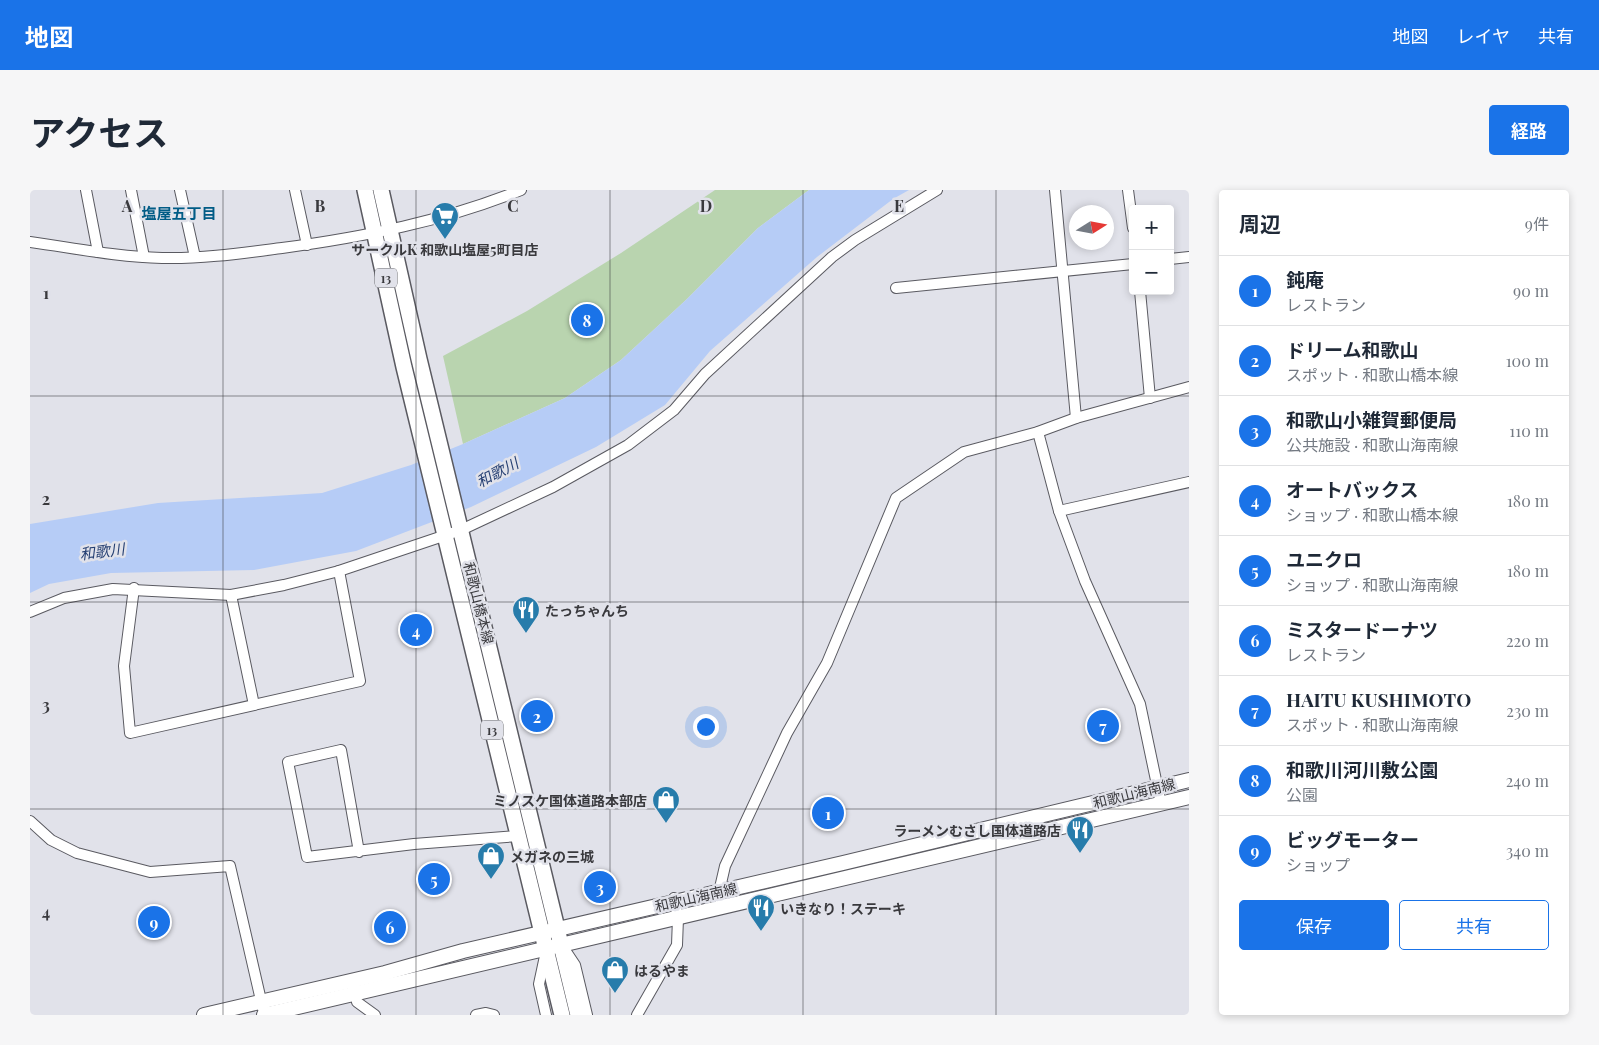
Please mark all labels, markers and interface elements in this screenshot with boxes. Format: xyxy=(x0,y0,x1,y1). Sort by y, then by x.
text: 地図 xyxy=(25,20,73,52)
text: 地図 xyxy=(1393,24,1429,48)
text: レイヤ xyxy=(1457,24,1510,48)
text: 共有 xyxy=(1538,24,1574,48)
button: 経路 xyxy=(1489,105,1569,155)
text: アクセス xyxy=(30,108,168,155)
text: A xyxy=(121,195,133,216)
text: B xyxy=(315,195,326,216)
text: C xyxy=(507,195,519,216)
text: D xyxy=(700,195,712,216)
text: E xyxy=(894,195,904,216)
supermarket icon: サークルK 和歌山塩屋5町目店 xyxy=(430,201,460,240)
district label: 塩屋五丁目 xyxy=(141,203,217,223)
north arrow xyxy=(1069,205,1114,250)
map controls xyxy=(1129,205,1174,295)
button: + xyxy=(1129,205,1174,250)
text: 周辺 xyxy=(1239,209,1281,237)
text: 9件 xyxy=(1525,213,1549,234)
place label: サークルK 和歌山塩屋5町目店 xyxy=(351,240,539,259)
button: − xyxy=(1129,250,1174,295)
text: 鈍庵 xyxy=(1286,266,1324,292)
road number: 13 xyxy=(375,268,397,288)
text: 1 xyxy=(1252,280,1258,301)
text: 90 m xyxy=(1513,280,1549,301)
text: 1 xyxy=(43,282,49,303)
text: レストラン xyxy=(1286,294,1366,315)
pin: 8 xyxy=(571,301,603,339)
text: ドリーム和歌山 xyxy=(1286,336,1418,362)
text: 2 xyxy=(1251,350,1259,371)
text: 100 m xyxy=(1506,350,1549,371)
text: スポット · 和歌山橋本線 xyxy=(1286,364,1458,385)
text: 和歌山小雑賀郵便局 xyxy=(1286,406,1457,432)
text: 3 xyxy=(1251,420,1259,441)
text: 110 m xyxy=(1509,420,1549,441)
text: 公共施設 · 和歌山海南線 xyxy=(1286,434,1458,455)
water label: 和歌川 xyxy=(472,452,523,491)
text: オートバックス xyxy=(1286,476,1418,502)
text: 2 xyxy=(42,488,50,509)
text: 4 xyxy=(1251,490,1259,511)
text: 180 m xyxy=(1507,490,1549,511)
text: ショップ · 和歌山橋本線 xyxy=(1286,504,1458,525)
water label: 和歌川 xyxy=(78,538,128,564)
text: ユニクロ xyxy=(1286,546,1362,572)
street label: 和歌山橋本線 xyxy=(460,560,498,646)
text: 5 xyxy=(1251,560,1259,581)
text: 180 m xyxy=(1507,560,1549,581)
text: ショップ · 和歌山海南線 xyxy=(1286,574,1458,595)
restaurant icon: たっちゃんち xyxy=(511,595,541,634)
place label: たっちゃんち xyxy=(545,601,629,620)
pin: 4 xyxy=(400,611,432,649)
text: ミスタードーナツ xyxy=(1286,616,1438,642)
text: 6 xyxy=(1251,630,1259,651)
text: 220 m xyxy=(1506,630,1549,651)
text: レストラン xyxy=(1286,644,1366,665)
text: HAITU KUSHIMOTO xyxy=(1286,686,1471,712)
text: 3 xyxy=(42,694,50,715)
pin: 2 xyxy=(521,697,553,735)
text: 7 xyxy=(1251,700,1259,721)
text: 230 m xyxy=(1506,700,1549,721)
pin: 7 xyxy=(1087,707,1119,745)
your location xyxy=(693,714,719,740)
text: スポット · 和歌山海南線 xyxy=(1286,714,1458,735)
road number: 13 xyxy=(481,720,503,740)
text: 和歌川河川敷公園 xyxy=(1286,756,1438,782)
text: 8 xyxy=(1251,770,1259,791)
text: 240 m xyxy=(1506,770,1549,791)
street label: 和歌山海南線 xyxy=(1091,774,1177,812)
text: 公園 xyxy=(1286,784,1318,805)
shop icon: ミノスケ国体道路本部店 xyxy=(651,785,681,824)
place label: ミノスケ国体道路本部店 xyxy=(493,791,647,810)
pin: 1 xyxy=(812,794,844,832)
restaurant icon: ラーメンむさし国体道路店 xyxy=(1065,815,1095,854)
place label: ラーメンむさし国体道路店 xyxy=(894,821,1061,840)
text: ビッグモーター xyxy=(1286,826,1419,852)
text: 9 xyxy=(1251,840,1259,861)
text: 340 m xyxy=(1506,840,1549,861)
shop icon: メガネの三城 xyxy=(476,841,506,880)
place label: メガネの三城 xyxy=(510,847,594,866)
text: ショップ xyxy=(1286,854,1350,875)
pin: 5 xyxy=(418,860,450,898)
pin: 3 xyxy=(584,868,616,906)
street label: 和歌山海南線 xyxy=(653,878,739,916)
restaurant icon: いきなり！ステーキ xyxy=(746,893,776,932)
place label: いきなり！ステーキ xyxy=(780,899,906,918)
button: 保存 xyxy=(1239,900,1389,950)
button: 共有 xyxy=(1399,900,1549,950)
text: 4 xyxy=(42,901,50,922)
pin: 9 xyxy=(138,903,170,941)
pin: 6 xyxy=(374,908,406,946)
shop icon: はるやま xyxy=(600,955,630,994)
place label: はるやま xyxy=(634,961,690,980)

